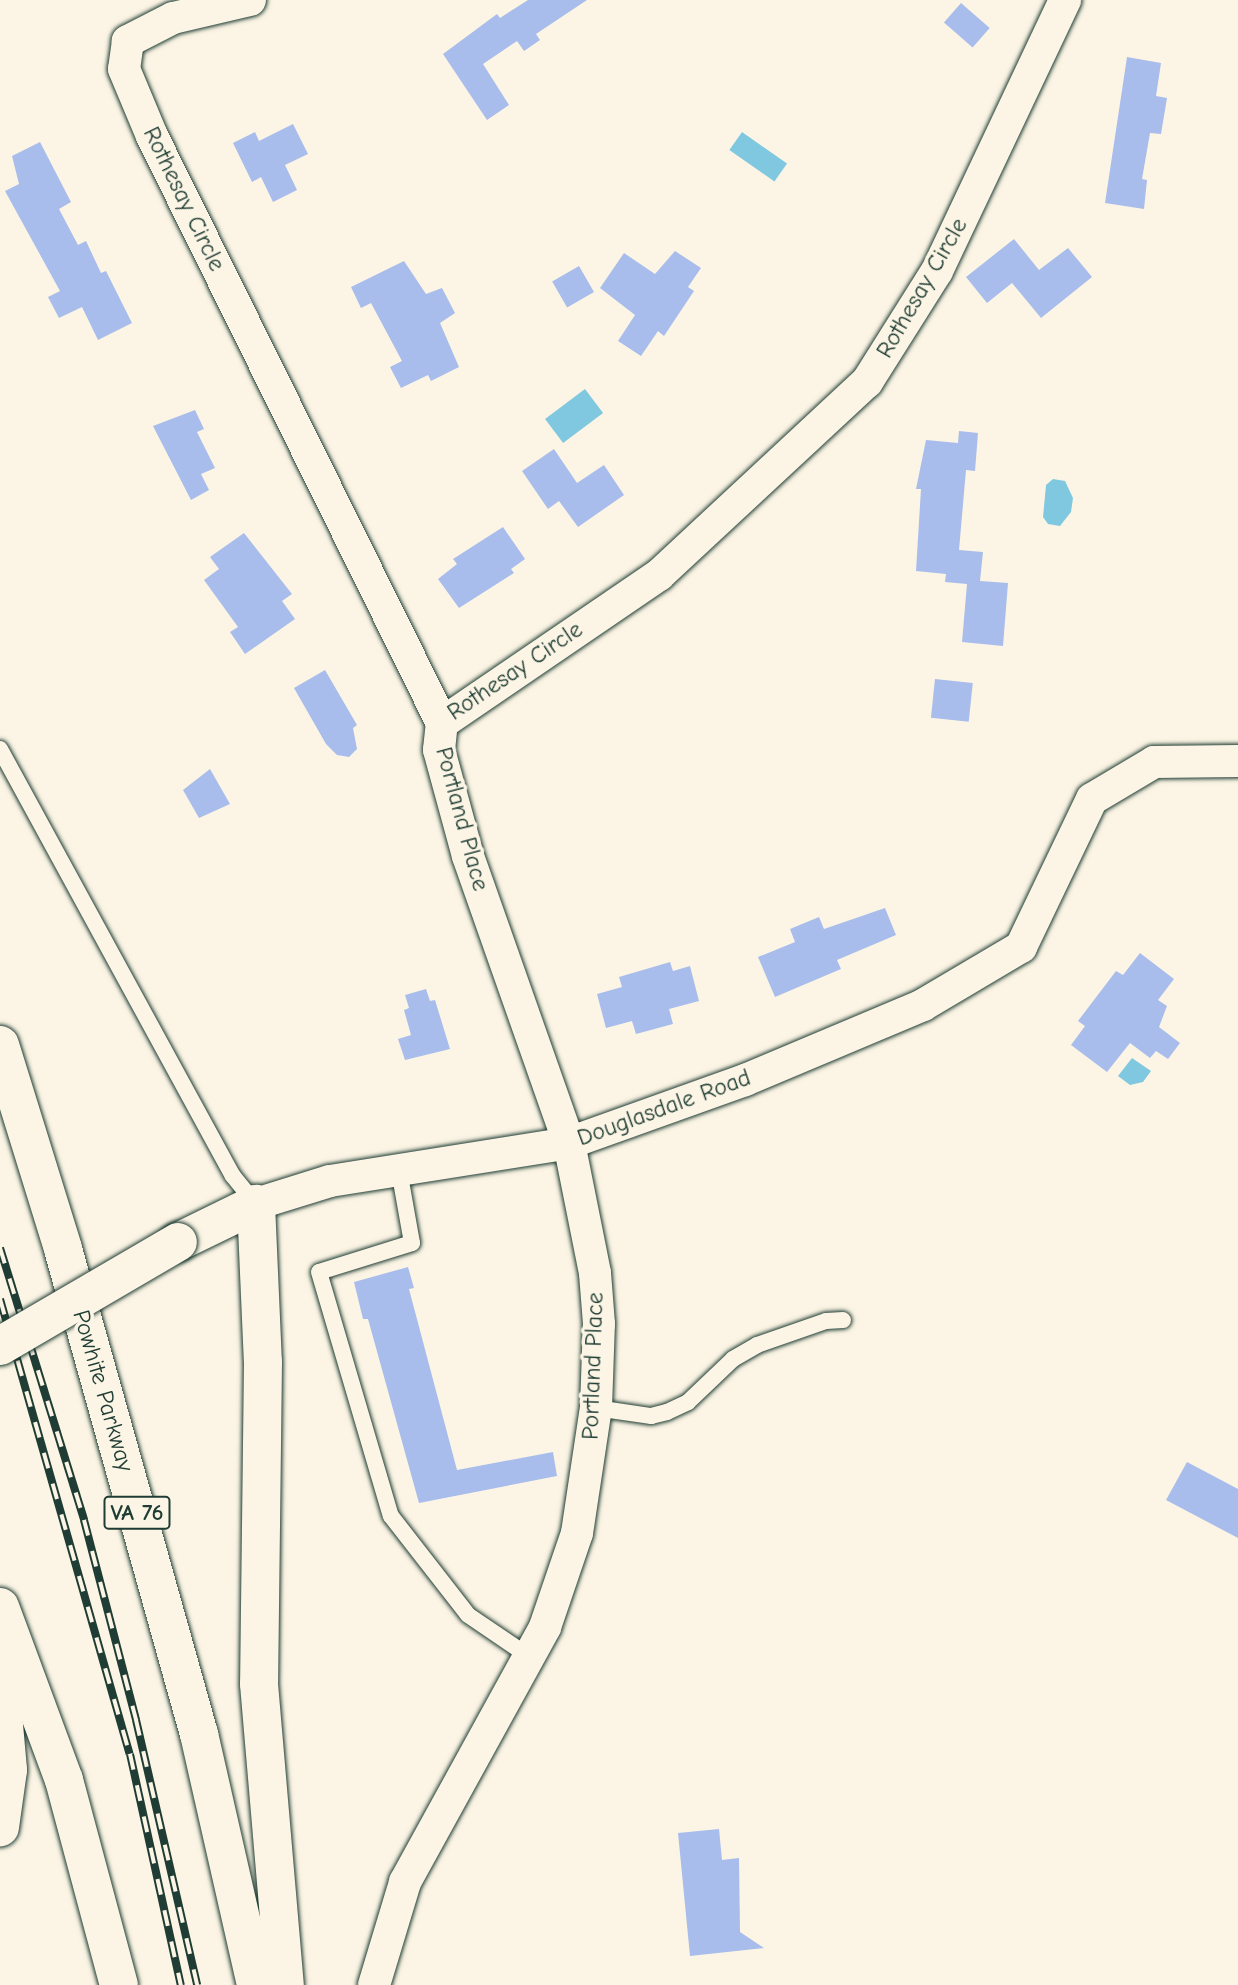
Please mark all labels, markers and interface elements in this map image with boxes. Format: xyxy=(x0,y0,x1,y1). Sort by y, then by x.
street label: Rothesay Circle xyxy=(137,122,231,276)
street label: Rothesay Circle xyxy=(870,213,974,363)
street label: Rothesay Circle xyxy=(442,615,588,727)
street label: Portland Place xyxy=(429,744,495,894)
street label: Douglasdale Road xyxy=(573,1063,755,1153)
street label: Portland Place xyxy=(576,1292,610,1440)
street label: Powhite Parkway xyxy=(66,1307,140,1475)
road number: VA 76 xyxy=(102,1494,172,1532)

